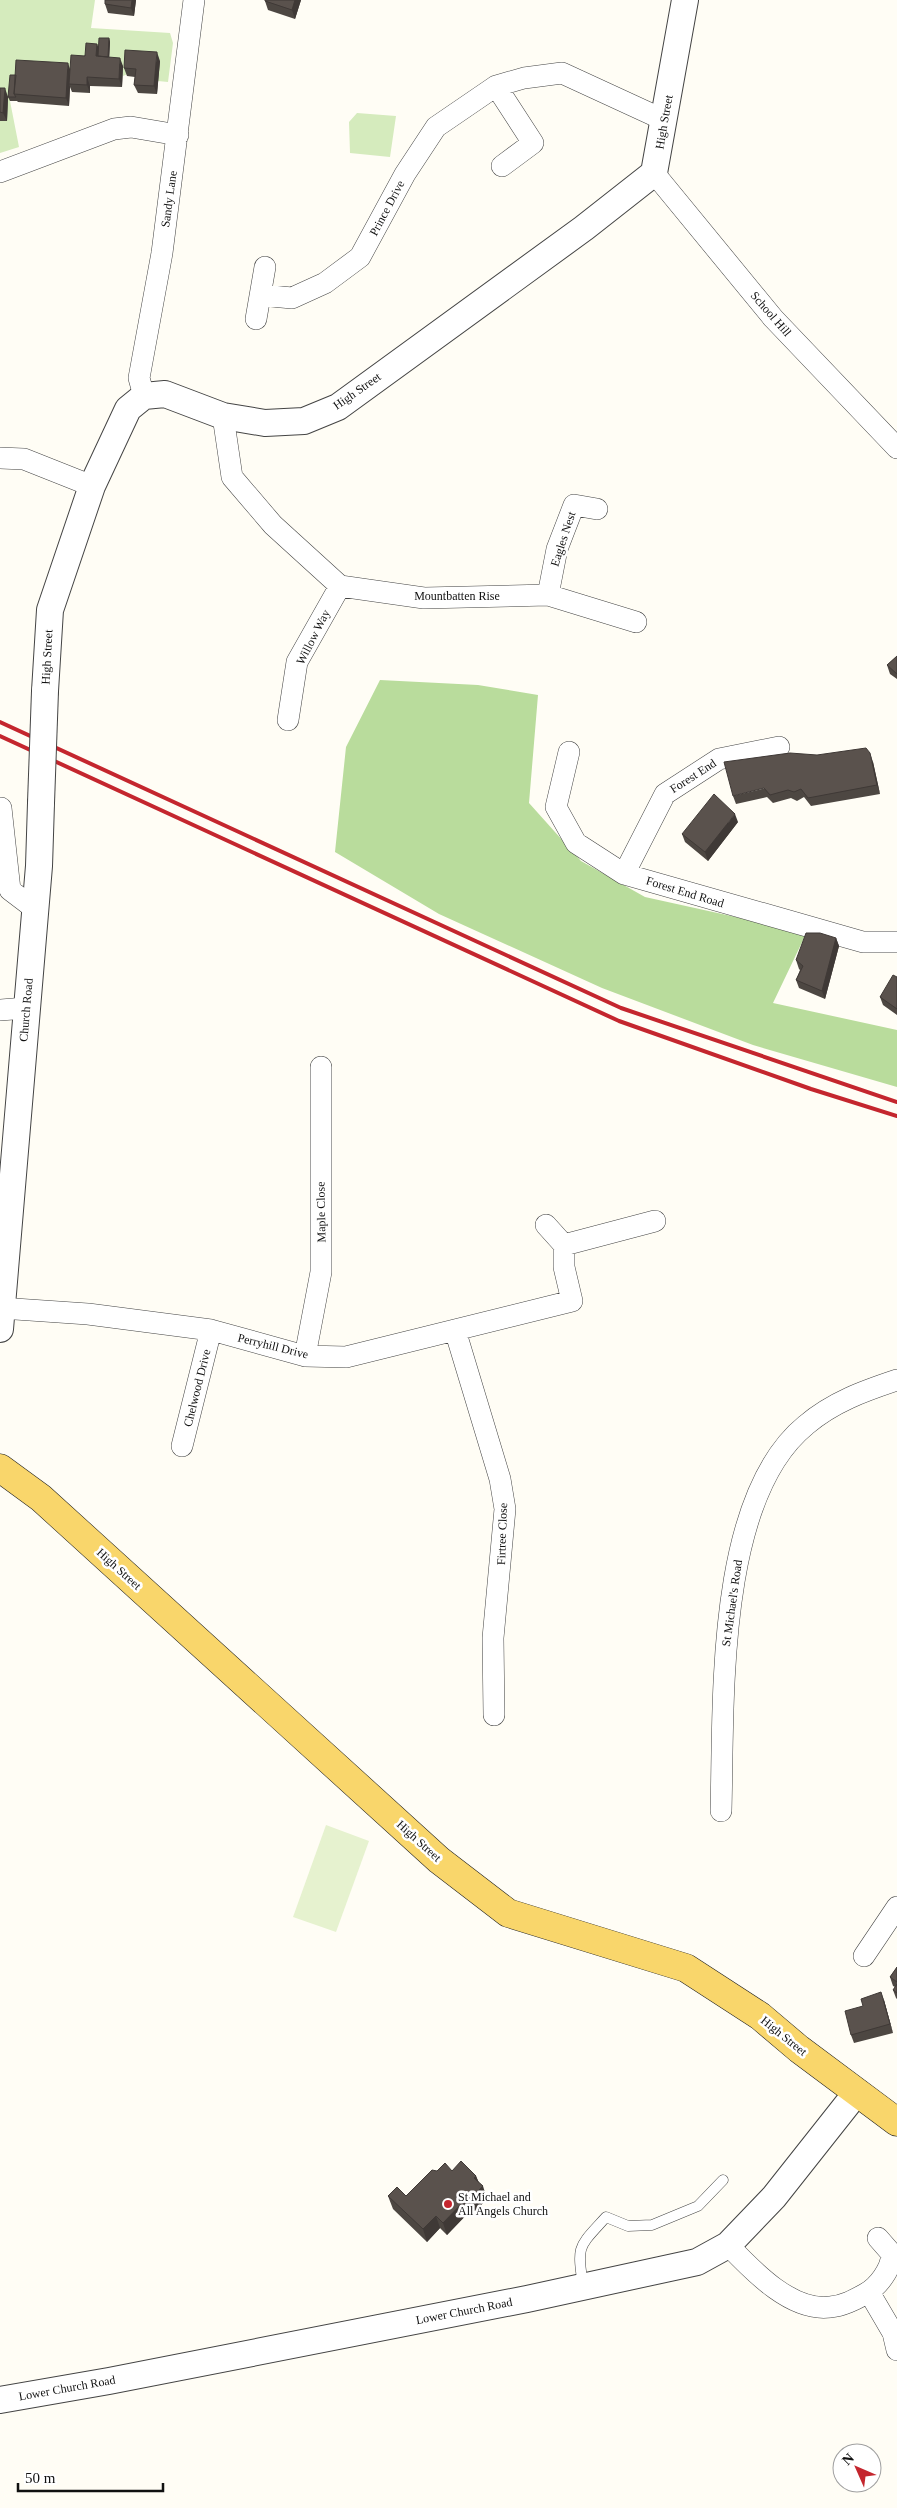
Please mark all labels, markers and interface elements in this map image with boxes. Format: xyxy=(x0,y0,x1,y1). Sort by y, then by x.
street label: High Street xyxy=(652,93,676,150)
street label: Sandy Lane xyxy=(158,170,180,228)
street label: Prince Drive xyxy=(367,178,407,238)
street label: School Hill xyxy=(748,289,795,340)
street label: High Street xyxy=(330,369,384,413)
street label: Eagles Nest xyxy=(548,509,579,568)
street label: Mountbatten Rise xyxy=(414,589,500,603)
street label: Willow Way xyxy=(293,607,333,667)
street label: High Street xyxy=(39,629,55,685)
street label: Forest End xyxy=(667,756,719,796)
street label: Forest End Road xyxy=(644,874,726,910)
street label: Church Road xyxy=(16,978,36,1042)
street label: Maple Close xyxy=(313,1181,329,1243)
street label: Perryhill Drive xyxy=(236,1330,310,1362)
street label: Chelwood Drive xyxy=(181,1348,213,1428)
street label: Firtree Close xyxy=(494,1503,510,1565)
street label: High Street xyxy=(94,1545,145,1593)
street label: St Michael's Road xyxy=(719,1559,745,1647)
street label: High Street xyxy=(394,1817,445,1865)
street label: High Street xyxy=(758,2013,810,2059)
place label: St Michael and All Angels Church xyxy=(458,2190,548,2218)
marker: St Michael and All Angels Church xyxy=(442,2198,454,2210)
street label: Lower Church Road xyxy=(415,2295,513,2327)
street label: Lower Church Road xyxy=(18,2373,116,2403)
north arrow xyxy=(832,2443,882,2493)
text: N xyxy=(839,2450,857,2468)
scale bar xyxy=(18,2460,162,2492)
text: 50 m xyxy=(25,2470,56,2486)

